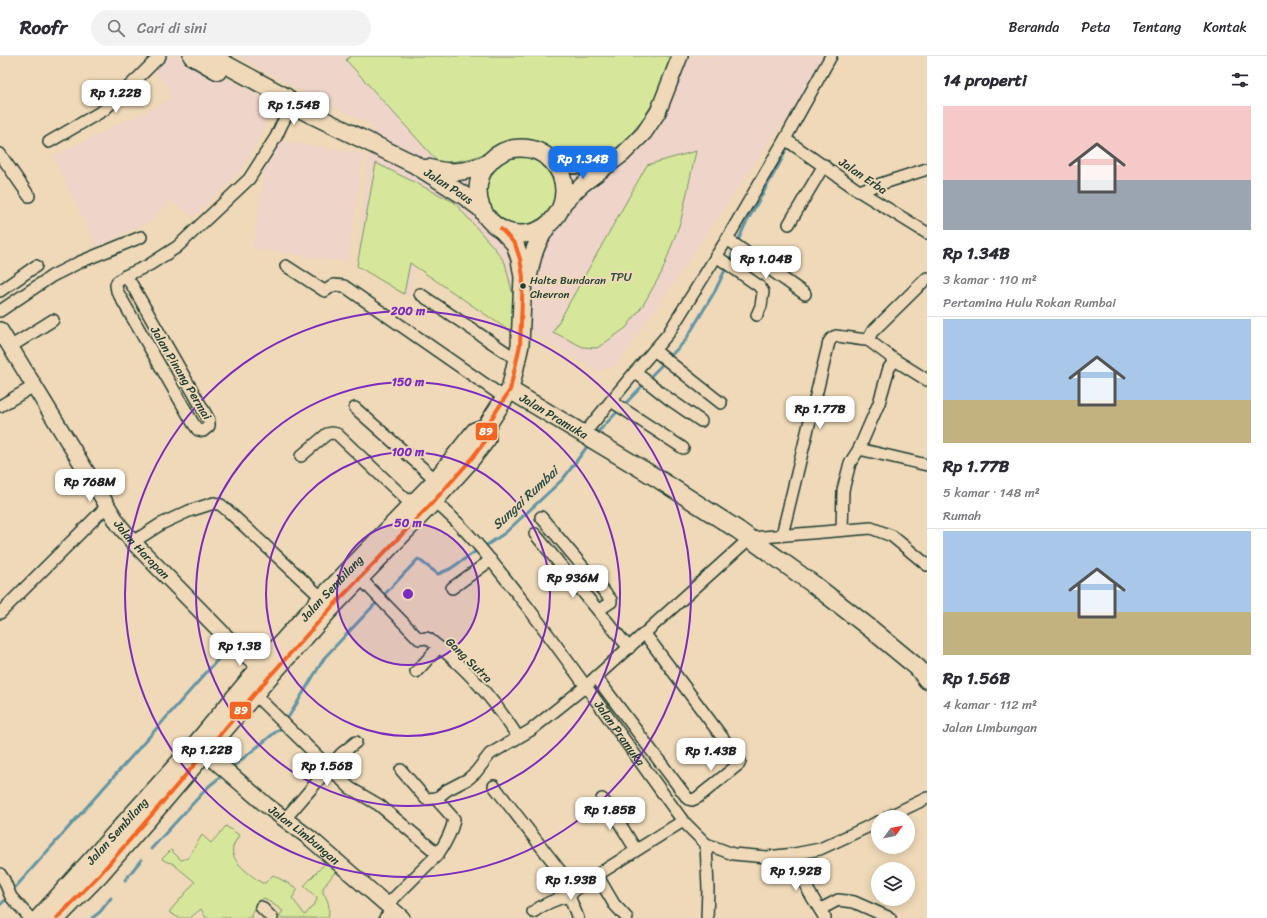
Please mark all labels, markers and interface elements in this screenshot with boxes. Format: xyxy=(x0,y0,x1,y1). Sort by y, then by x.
search box xyxy=(91,10,371,46)
text: Roofr xyxy=(20,11,67,44)
text: Cari di sini xyxy=(137,15,207,41)
text: Beranda xyxy=(1009,15,1059,40)
text: Peta xyxy=(1081,15,1110,40)
text: Tentang xyxy=(1132,15,1181,40)
text: Kontak xyxy=(1203,15,1247,40)
icon: search xyxy=(105,17,127,39)
text: 14 properti xyxy=(943,65,1027,95)
icon: filters xyxy=(1229,69,1251,91)
pin: Rp 1.22B xyxy=(75,80,157,114)
text: Rp 1.22B xyxy=(91,81,141,104)
pin: Rp 1.54B xyxy=(253,92,335,126)
text: Rp 1.54B xyxy=(268,93,320,116)
icon: home xyxy=(1061,132,1133,204)
pin: Rp 1.34B xyxy=(542,146,624,180)
text: Rp 1.34B xyxy=(557,147,609,170)
street label: Jalan Erba xyxy=(833,151,892,200)
street label: Jalan Paus xyxy=(419,161,478,210)
text: Rp 1.34B xyxy=(943,238,1010,268)
pin: Rp 1.04B xyxy=(725,246,807,280)
text: Rp 1.04B xyxy=(740,247,792,270)
park label: TPU xyxy=(610,266,633,288)
text: 3 kamar · 110 m² xyxy=(943,268,1037,291)
place label: Halte Bundaran Chevron xyxy=(530,271,606,304)
marker: Halte Bundaran Chevron xyxy=(518,281,528,291)
text: Pertamina Hulu Rokan Rumbai xyxy=(943,291,1116,314)
text: 200 m xyxy=(390,300,426,322)
street label: Jalan Pinang Permai xyxy=(144,321,218,425)
icon: home xyxy=(1061,345,1133,417)
text: 150 m xyxy=(392,371,425,393)
street label: Jalan Pramuka xyxy=(514,387,593,446)
pin: Rp 1.77B xyxy=(779,396,861,430)
text: Rp 1.77B xyxy=(795,397,845,420)
line badge: 89 xyxy=(475,422,498,441)
text: 89 xyxy=(478,422,493,441)
text: 100 m xyxy=(392,441,425,463)
text: Rp 1.77B xyxy=(943,451,1009,481)
water label: Sungai Rumbai xyxy=(486,459,565,535)
pin: Rp 768M xyxy=(53,469,127,503)
text: Rp 768M xyxy=(64,470,116,493)
text: 5 kamar · 148 m² xyxy=(943,481,1040,504)
text: Rumah xyxy=(943,504,981,527)
text: 50 m xyxy=(394,512,422,534)
street label: Jalan Harapan xyxy=(107,515,176,585)
street label: Jalan Sembilang xyxy=(294,550,369,628)
icon: home xyxy=(1061,557,1133,629)
pin: Rp 936M xyxy=(536,565,610,599)
text: Rp 936M xyxy=(547,566,599,589)
centre of rings xyxy=(401,587,415,601)
street label: Gang Sutra xyxy=(440,632,498,688)
pin: Rp 1.3B xyxy=(203,633,277,667)
text: Rp 1.3B xyxy=(218,634,262,657)
text: Rp 1.56B xyxy=(943,663,1010,693)
text: 4 kamar · 112 m² xyxy=(943,693,1037,716)
street label: Jalan Pramuka xyxy=(588,695,651,772)
line badge: 89 xyxy=(229,701,252,720)
text: 89 xyxy=(233,701,248,720)
text: Jalan Limbungan xyxy=(943,716,1037,739)
pin: Rp 1.22B xyxy=(166,737,248,771)
text: Rp 1.22B xyxy=(182,738,232,761)
pin: Rp 1.43B xyxy=(670,738,752,772)
text: Rp 1.43B xyxy=(685,739,737,762)
pin: Rp 1.56B xyxy=(286,753,368,787)
text: Rp 1.56B xyxy=(301,754,353,777)
street label: Jalan Sembilang xyxy=(80,792,154,871)
pin: Rp 1.85B xyxy=(569,797,651,831)
text: Rp 1.85B xyxy=(584,798,636,821)
street label: Jalan Limbungan xyxy=(263,799,346,871)
north arrow xyxy=(871,810,915,854)
map controls xyxy=(871,810,915,906)
pin: Rp 1.92B xyxy=(755,858,837,892)
text: Rp 1.92B xyxy=(770,859,822,882)
button: layers xyxy=(871,862,915,906)
pin: Rp 1.93B xyxy=(530,867,612,901)
text: Rp 1.93B xyxy=(546,868,596,891)

